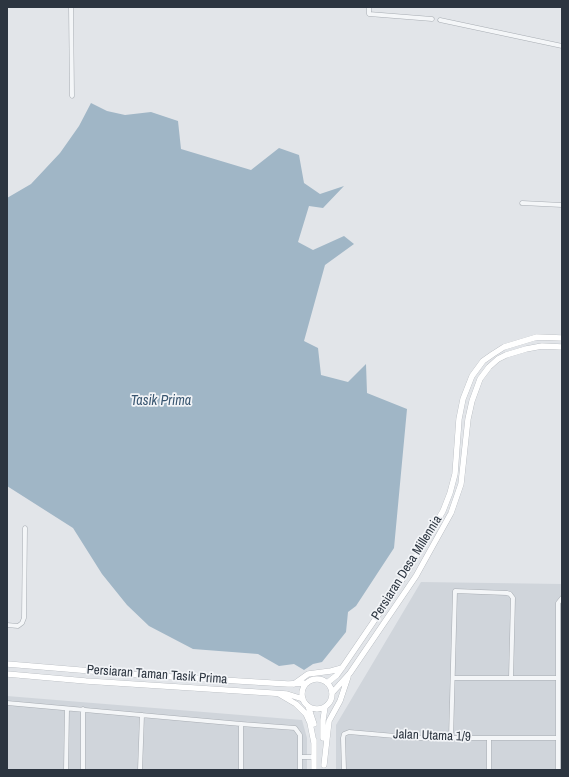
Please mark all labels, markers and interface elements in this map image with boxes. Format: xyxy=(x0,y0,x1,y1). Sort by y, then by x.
water label: Tasik Prima xyxy=(131,393,191,409)
street label: Persiaran Desa Millennia xyxy=(369,513,445,623)
street label: Persiaran Taman Tasik Prima xyxy=(86,662,228,688)
street label: Jalan Utama 1/9 xyxy=(393,727,471,745)

